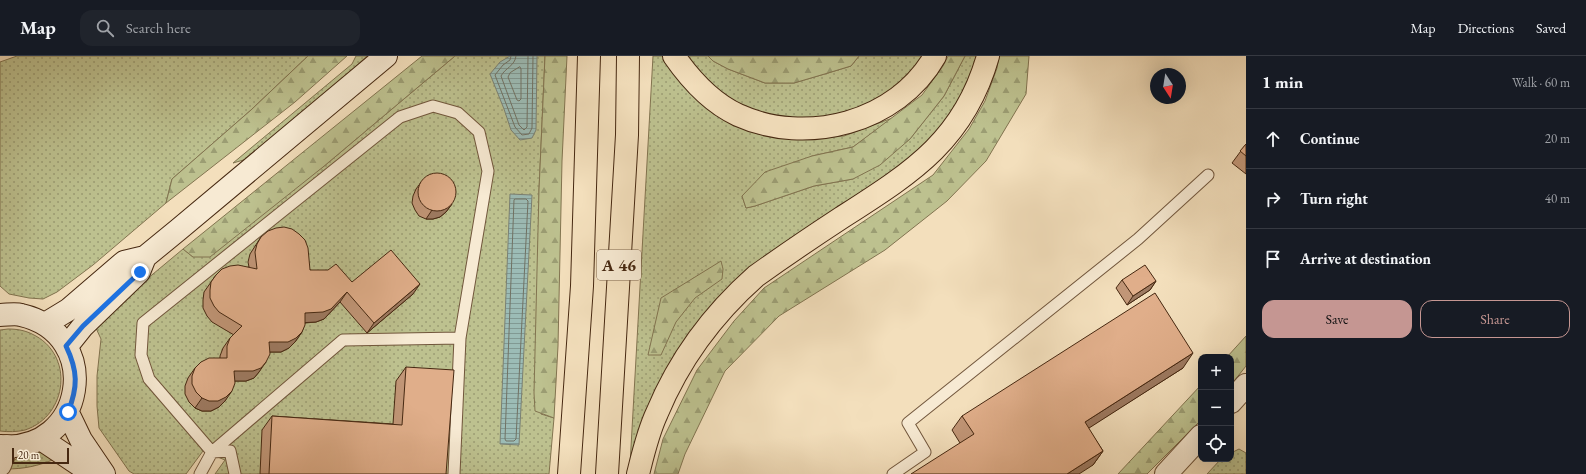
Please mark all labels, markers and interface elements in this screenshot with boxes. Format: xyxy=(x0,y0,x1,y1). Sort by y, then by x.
search box xyxy=(80,10,360,46)
text: Map xyxy=(20,15,56,40)
icon: search xyxy=(94,17,116,39)
text: Search here xyxy=(126,18,191,37)
text: Map xyxy=(1410,19,1436,37)
text: Directions xyxy=(1458,19,1514,37)
text: Saved xyxy=(1536,19,1566,37)
north arrow xyxy=(1150,68,1186,104)
text: 1 min xyxy=(1262,71,1303,93)
text: Walk · 60 m xyxy=(1512,74,1570,91)
icon: ahead xyxy=(1262,128,1284,150)
text: Continue xyxy=(1300,129,1360,148)
text: 20 m xyxy=(1545,130,1570,147)
icon: right xyxy=(1262,188,1284,210)
text: Turn right xyxy=(1300,189,1368,208)
text: 40 m xyxy=(1545,190,1570,207)
icon: arrive xyxy=(1262,248,1284,270)
text: Arrive at destination xyxy=(1300,249,1431,268)
road number: A 46 xyxy=(597,250,641,280)
route end xyxy=(131,263,149,281)
button: Save xyxy=(1262,300,1412,338)
button: Share xyxy=(1420,300,1570,338)
map controls xyxy=(1198,354,1234,462)
button: + xyxy=(1198,354,1234,390)
button: − xyxy=(1198,390,1234,426)
route start xyxy=(59,403,77,421)
button: locate xyxy=(1198,426,1234,462)
scale bar xyxy=(12,446,69,465)
text: 20 m xyxy=(18,448,39,462)

